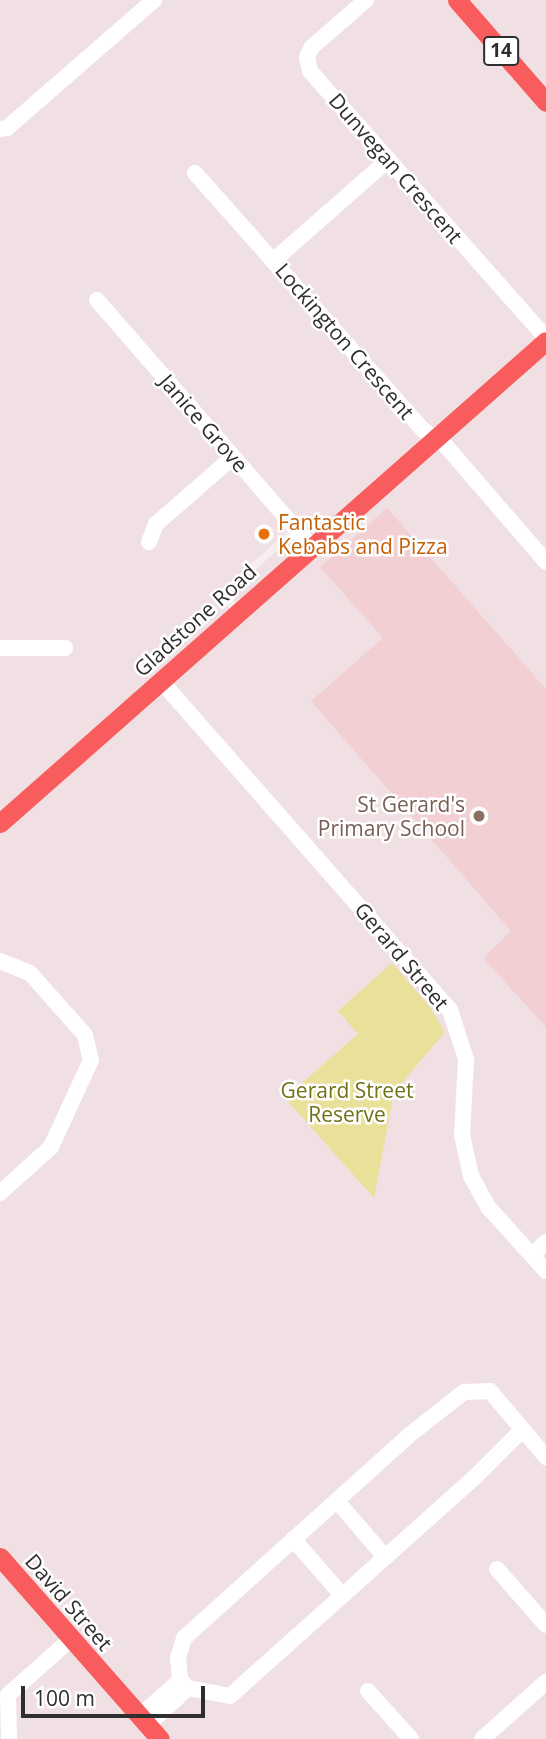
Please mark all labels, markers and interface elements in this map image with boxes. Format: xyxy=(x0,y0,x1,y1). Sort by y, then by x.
road number: 14 xyxy=(482,36,520,66)
street label: Dunvegan Crescent xyxy=(324,88,468,248)
street label: Lockington Crescent xyxy=(270,258,420,424)
street label: Janice Grove xyxy=(155,369,253,477)
place label: Fantastic Kebabs and Pizza xyxy=(278,509,448,559)
marker: Fantastic Kebabs and Pizza xyxy=(256,526,272,542)
street label: Gladstone Road xyxy=(129,559,261,681)
place label: St Gerard's Primary School xyxy=(318,791,465,841)
marker: St Gerard's Primary School xyxy=(471,808,487,824)
street label: Gerard Street xyxy=(350,897,454,1015)
park label: Gerard Street Reserve xyxy=(281,1077,413,1127)
street label: David Street xyxy=(20,1549,118,1655)
scale bar xyxy=(24,1672,208,1716)
text: 100 m xyxy=(34,1684,95,1712)

